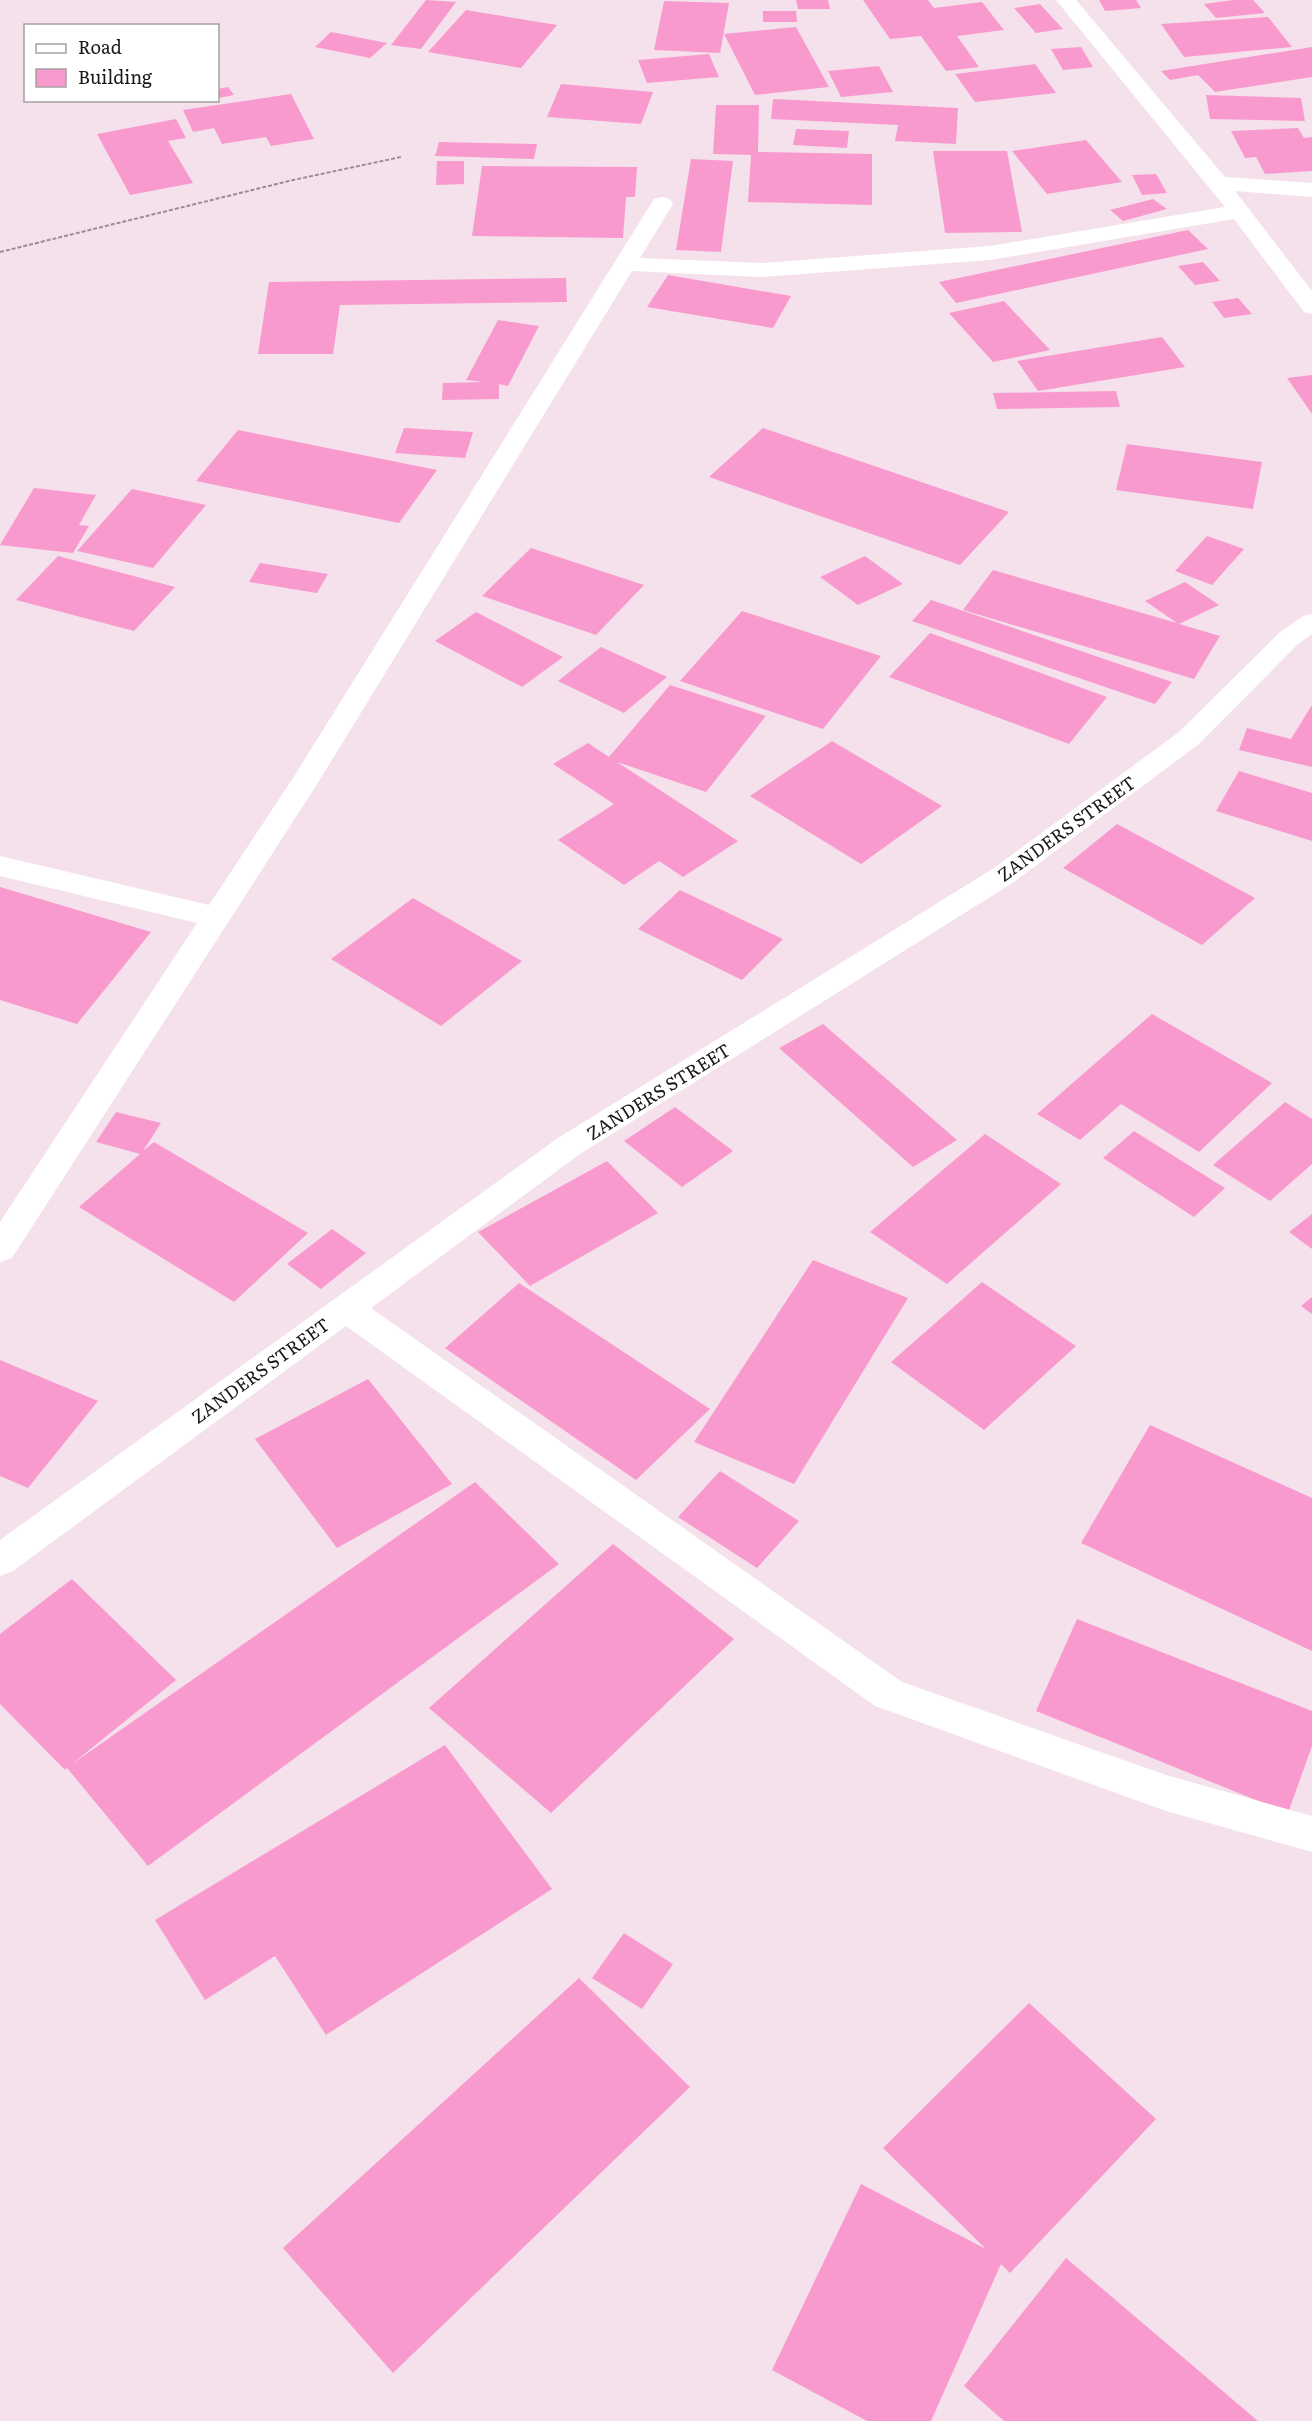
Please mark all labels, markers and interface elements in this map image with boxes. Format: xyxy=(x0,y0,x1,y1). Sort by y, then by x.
legend xyxy=(24,24,219,102)
text: Road xyxy=(78,33,122,60)
text: Building xyxy=(78,63,153,90)
street label: ZANDERS STREET xyxy=(991,769,1141,887)
street label: ZANDERS STREET xyxy=(581,1036,735,1146)
street label: ZANDERS STREET xyxy=(185,1311,335,1429)

